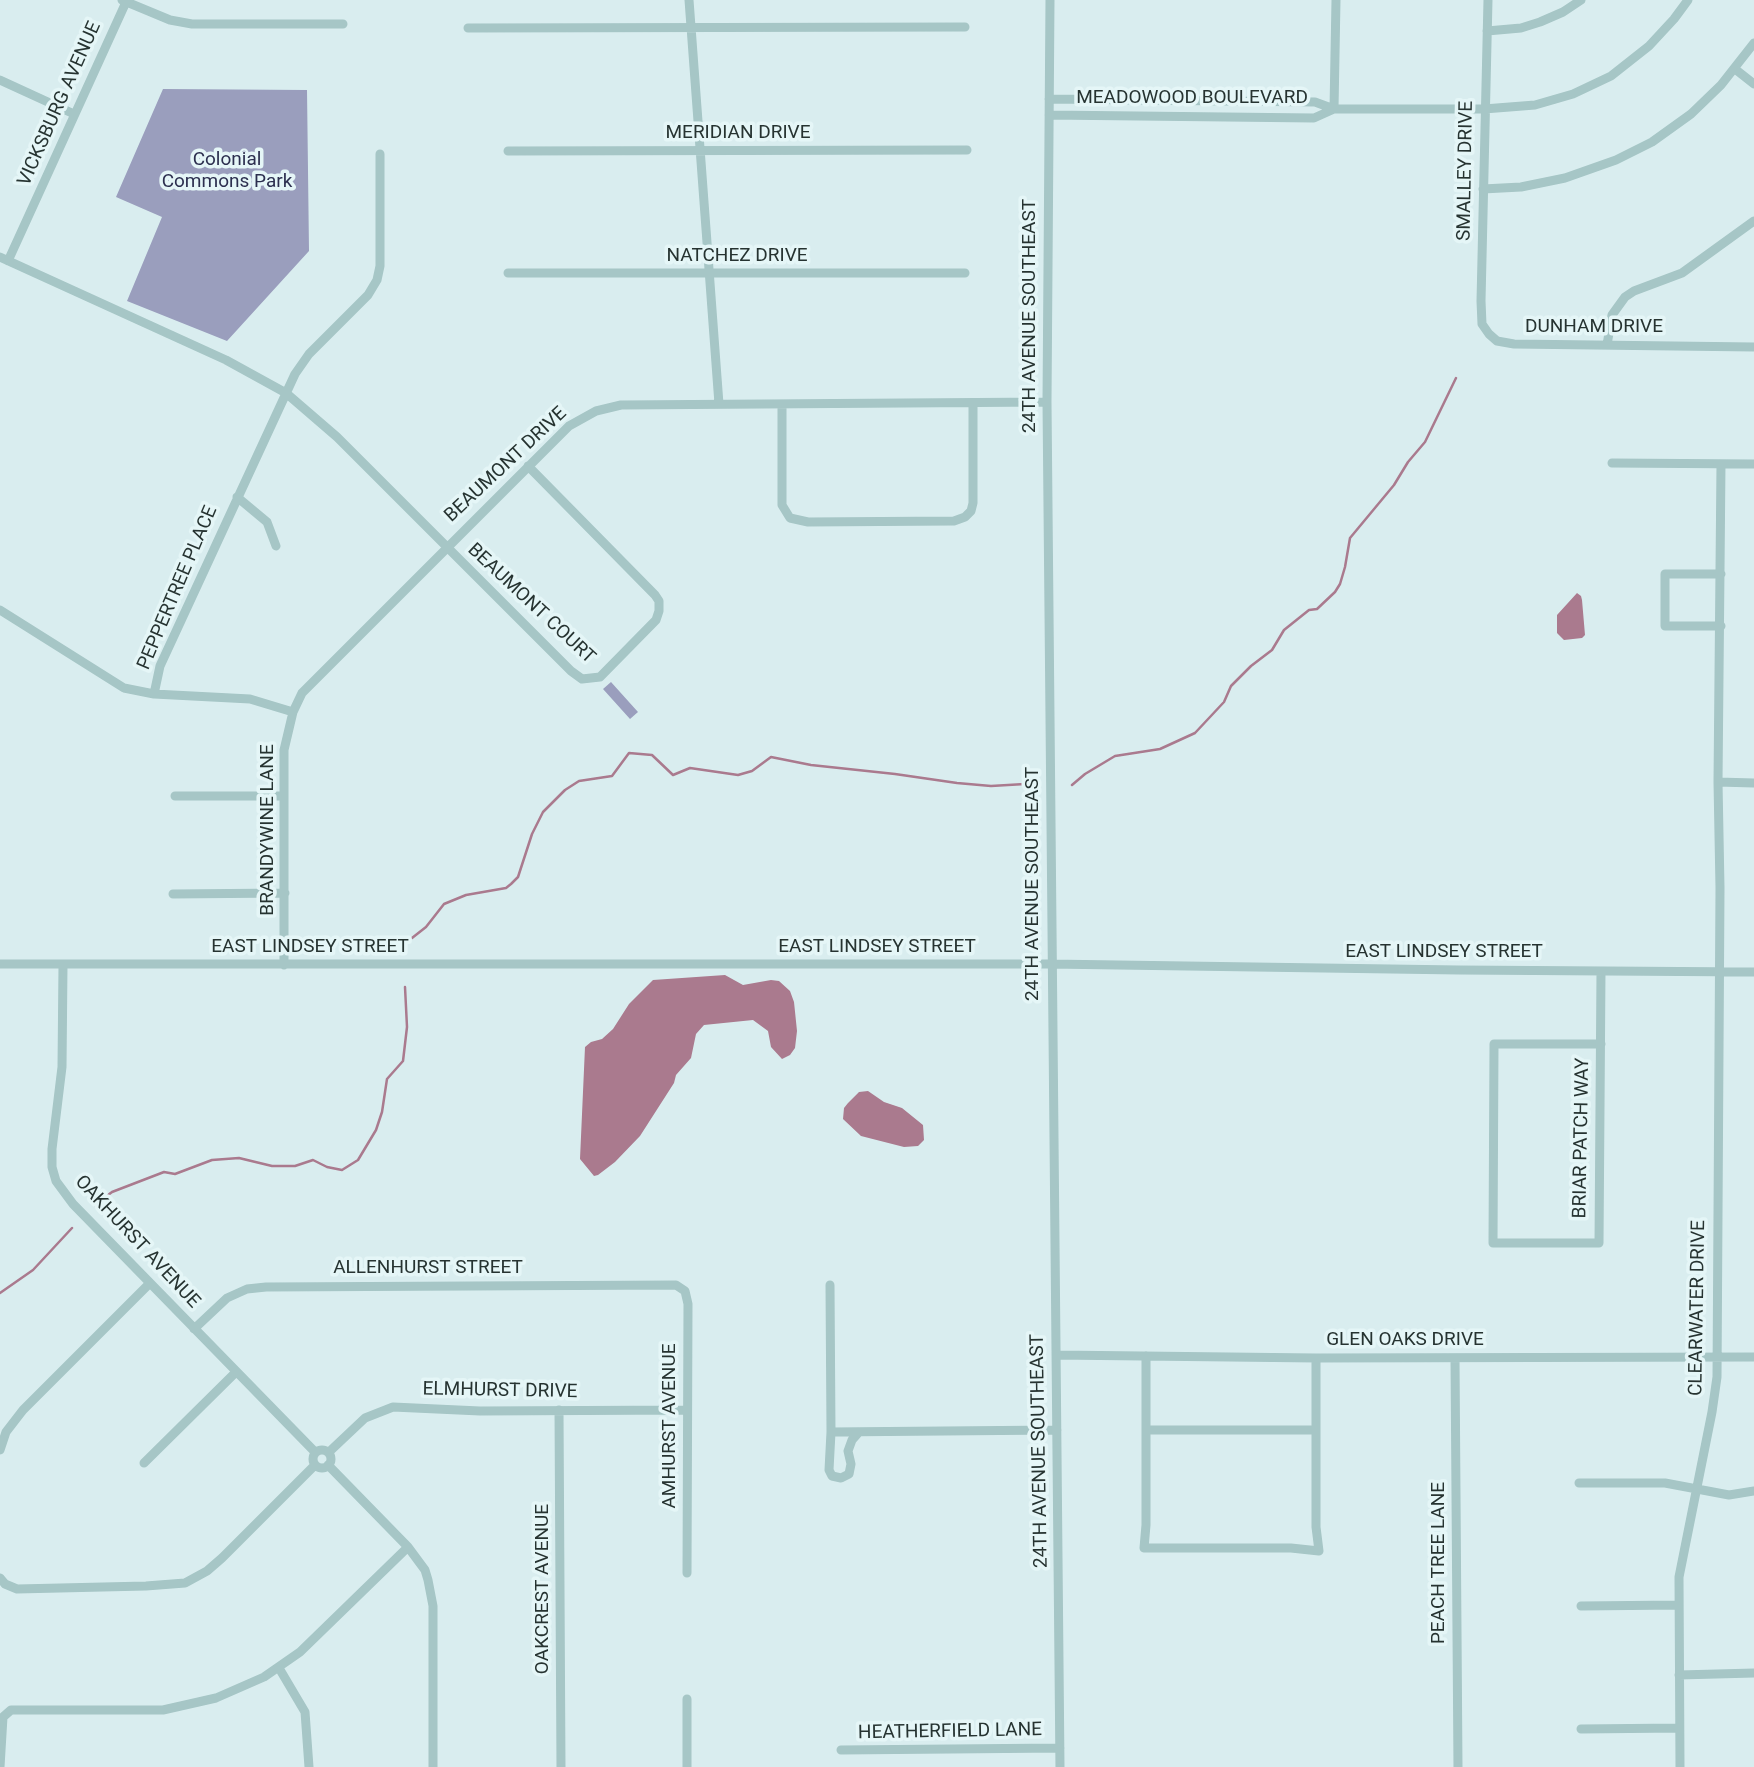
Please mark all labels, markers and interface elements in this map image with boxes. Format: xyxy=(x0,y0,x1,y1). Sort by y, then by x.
street label: VICKSBURG AVENUE xyxy=(13,18,107,190)
street label: MEADOWOOD BOULEVARD xyxy=(1076,87,1308,109)
street label: SMALLEY DRIVE xyxy=(1453,101,1479,241)
street label: MERIDIAN DRIVE xyxy=(666,122,810,144)
park label: Colonial Commons Park xyxy=(162,149,292,193)
street label: 24TH AVENUE SOUTHEAST xyxy=(1019,199,1041,433)
street label: NATCHEZ DRIVE xyxy=(666,245,808,267)
street label: DUNHAM DRIVE xyxy=(1525,316,1663,338)
street label: BEAUMONT DRIVE xyxy=(440,403,572,527)
street label: PEPPERTREE PLACE xyxy=(133,503,223,673)
street label: BEAUMONT COURT xyxy=(462,539,600,669)
street label: BRANDYWINE LANE xyxy=(257,744,279,916)
street label: 24TH AVENUE SOUTHEAST xyxy=(1022,767,1044,1001)
street label: EAST LINDSEY STREET xyxy=(211,936,409,958)
street label: EAST LINDSEY STREET xyxy=(778,936,976,958)
street label: EAST LINDSEY STREET xyxy=(1345,941,1543,963)
street label: BRIAR PATCH WAY xyxy=(1569,1057,1595,1219)
street label: OAKHURST AVENUE xyxy=(70,1171,204,1313)
street label: CLEARWATER DRIVE xyxy=(1685,1220,1711,1396)
street label: ALLENHURST STREET xyxy=(333,1257,523,1279)
street label: GLEN OAKS DRIVE xyxy=(1326,1329,1484,1351)
street label: 24TH AVENUE SOUTHEAST xyxy=(1027,1334,1053,1568)
street label: AMHURST AVENUE xyxy=(659,1343,681,1509)
street label: ELMHURST DRIVE xyxy=(422,1378,578,1404)
street label: PEACH TREE LANE xyxy=(1428,1482,1450,1644)
street label: OAKCREST AVENUE xyxy=(532,1504,554,1674)
street label: HEATHERFIELD LANE xyxy=(858,1719,1042,1745)

